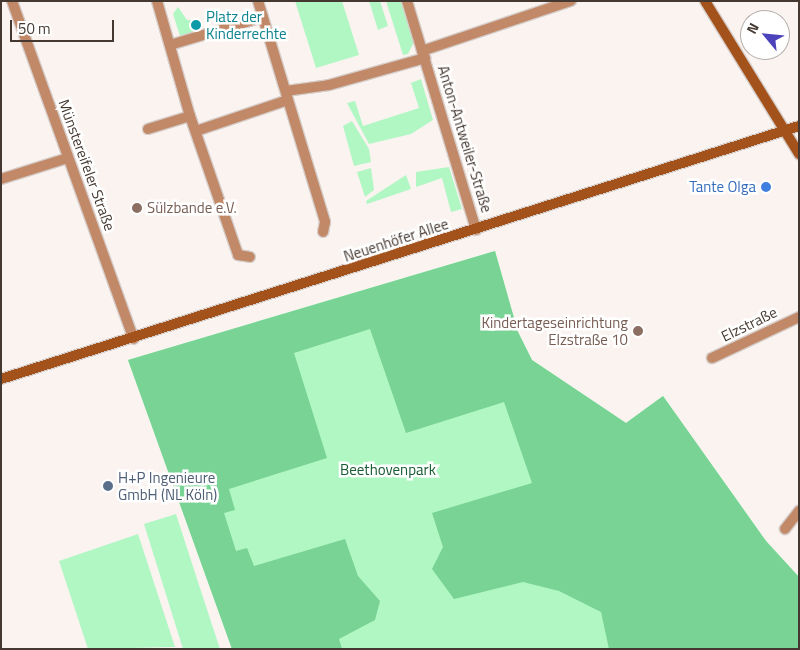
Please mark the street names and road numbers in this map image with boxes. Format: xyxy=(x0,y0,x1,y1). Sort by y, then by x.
street label: Anton-Antweiler-Straße xyxy=(434,63,496,215)
street label: Münstereifeler Straße xyxy=(55,97,119,233)
street label: Neuenhöfer Allee xyxy=(341,215,451,265)
street label: Elzstraße xyxy=(718,303,780,345)

